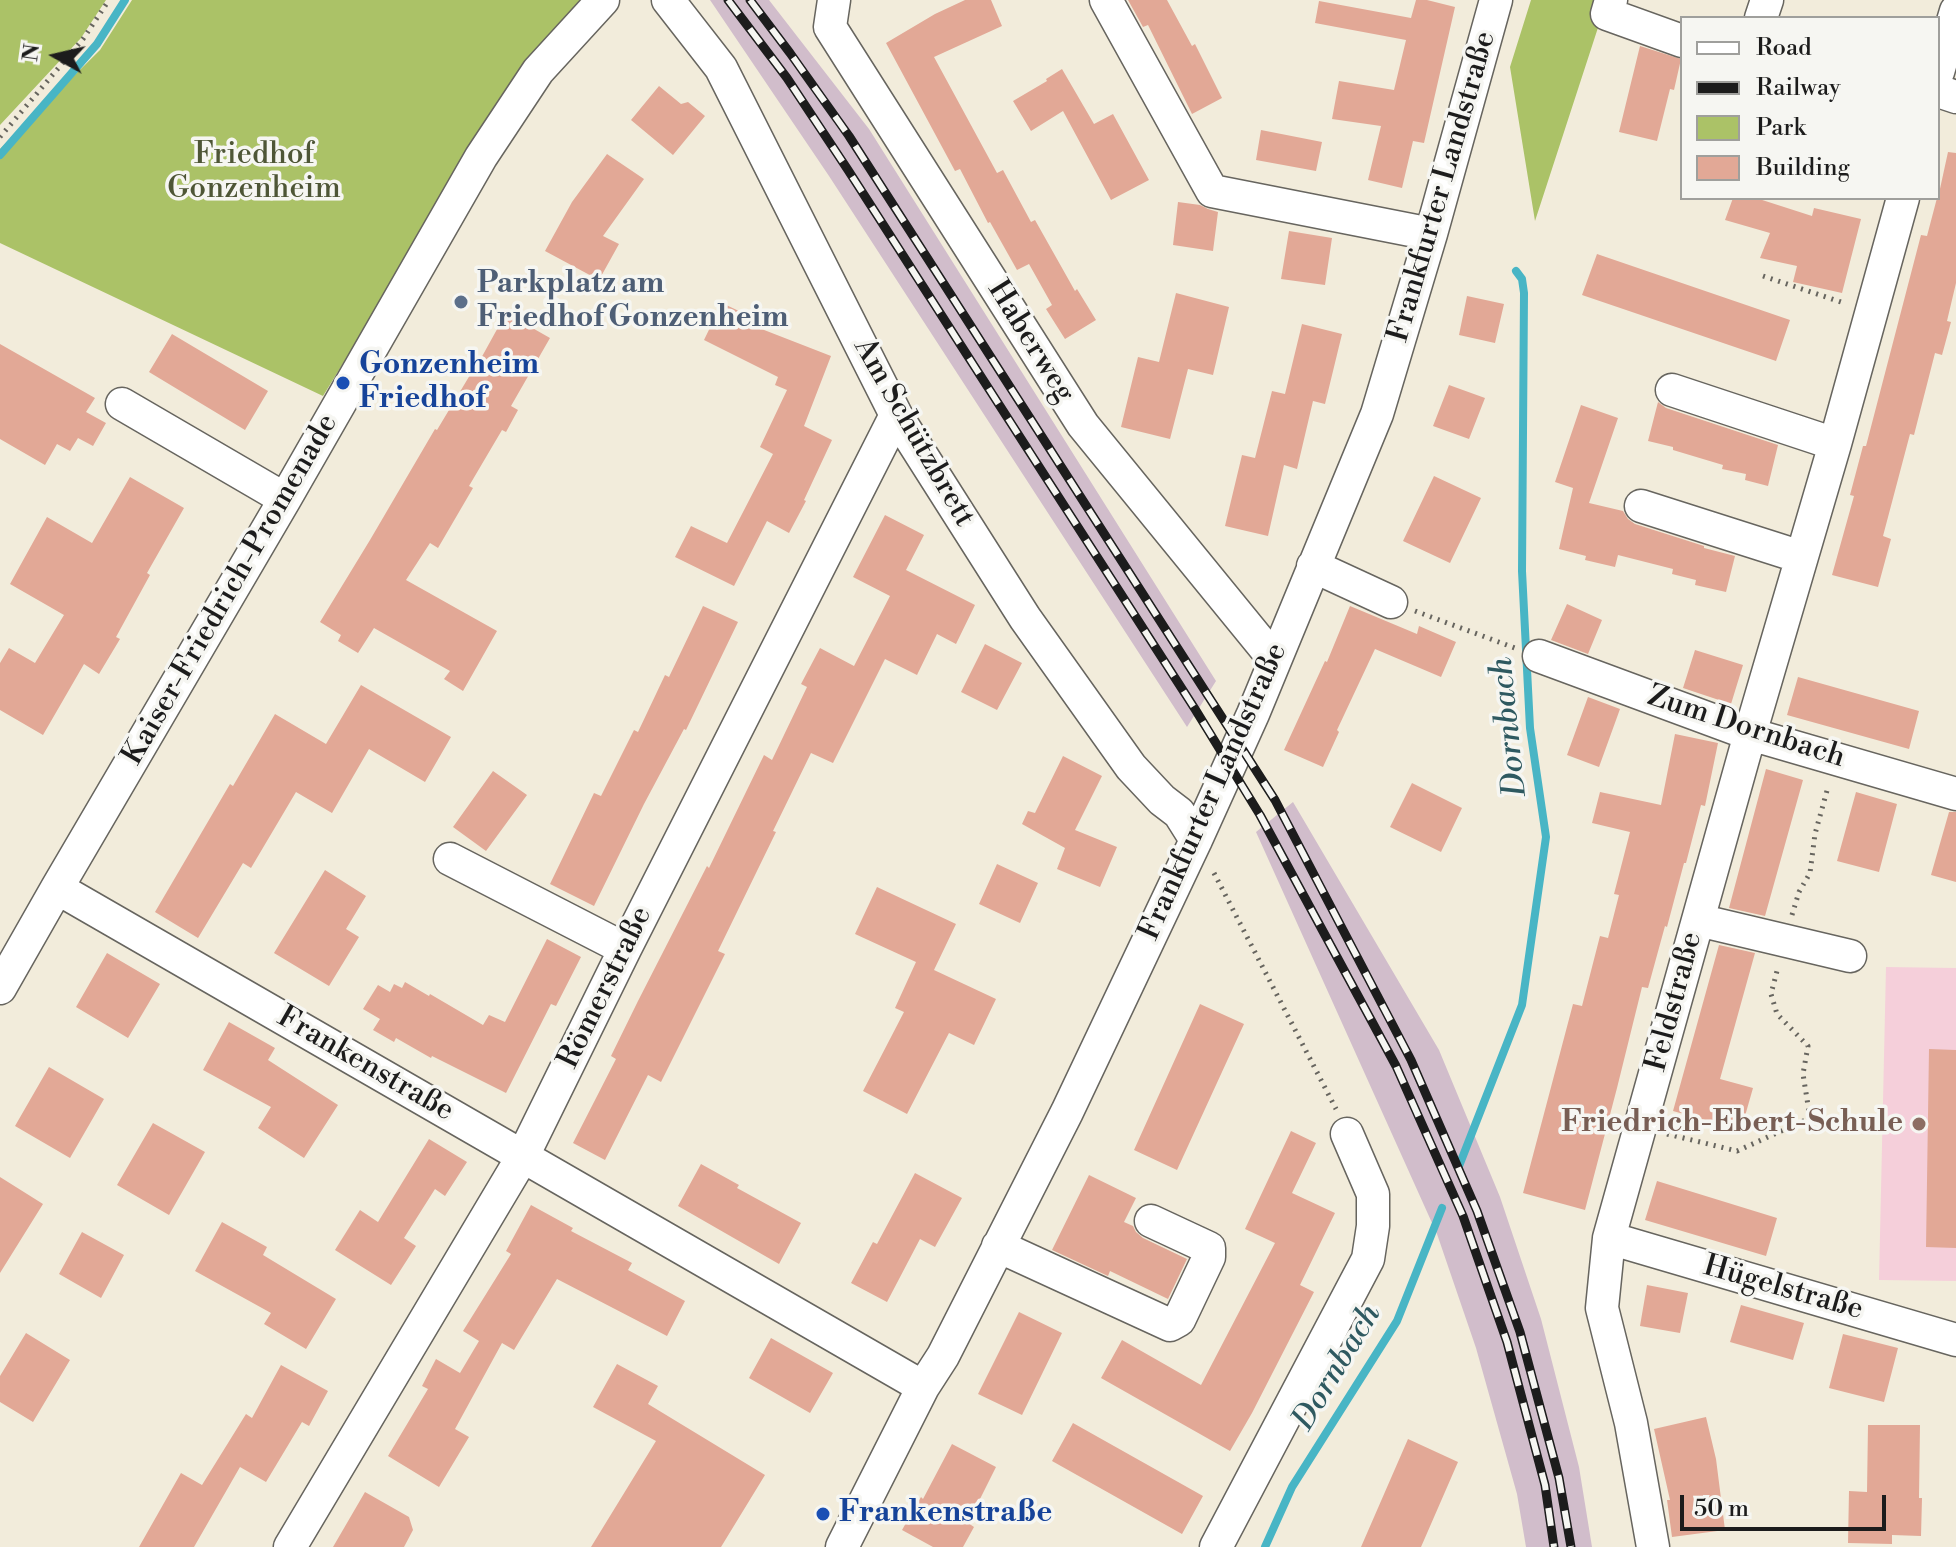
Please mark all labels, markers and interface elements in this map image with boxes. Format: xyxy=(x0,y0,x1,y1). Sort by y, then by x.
north arrow xyxy=(16,16,96,96)
legend xyxy=(1680,16,1940,200)
street label: Frankfurter Landstraße xyxy=(1381,28,1505,346)
text: Road xyxy=(1756,33,1812,63)
text: N xyxy=(17,42,46,63)
text: Railway xyxy=(1756,73,1841,103)
text: Park xyxy=(1756,113,1806,143)
park label: Friedhof Gonzenheim xyxy=(167,138,341,208)
text: Building xyxy=(1756,153,1850,183)
place label: Parkplatz am Friedhof Gonzenheim xyxy=(477,267,788,338)
street label: Haberweg xyxy=(978,274,1082,410)
marker: Parkplatz am Friedhof Gonzenheim xyxy=(452,293,470,311)
street label: Am Schützbrett xyxy=(845,332,981,534)
place label: Gonzenheim Friedhof xyxy=(359,348,539,418)
marker: Gonzenheim Friedhof xyxy=(334,374,352,392)
street label: Kaiser-Friedrich-Promenade xyxy=(116,408,346,772)
street label: Frankfurter Landstraße xyxy=(1132,638,1296,946)
water label: Dornbach xyxy=(1484,655,1536,799)
street label: Zum Dornbach xyxy=(1643,679,1849,777)
street label: Römerstraße xyxy=(551,901,661,1075)
street label: Feldstraße xyxy=(1639,928,1711,1076)
street label: Frankenstraße xyxy=(270,1000,460,1130)
place label: Friedrich-Ebert-Schule xyxy=(1561,1106,1903,1142)
marker: Friedrich-Ebert-Schule xyxy=(1910,1115,1928,1133)
street label: Hügelstraße xyxy=(1699,1249,1867,1329)
water label: Dornbach xyxy=(1286,1298,1390,1438)
scale bar xyxy=(1684,1479,1890,1529)
text: 50 m xyxy=(1694,1494,1749,1524)
place label: Frankenstraße xyxy=(839,1496,1052,1532)
marker: Frankenstraße xyxy=(814,1505,832,1523)

